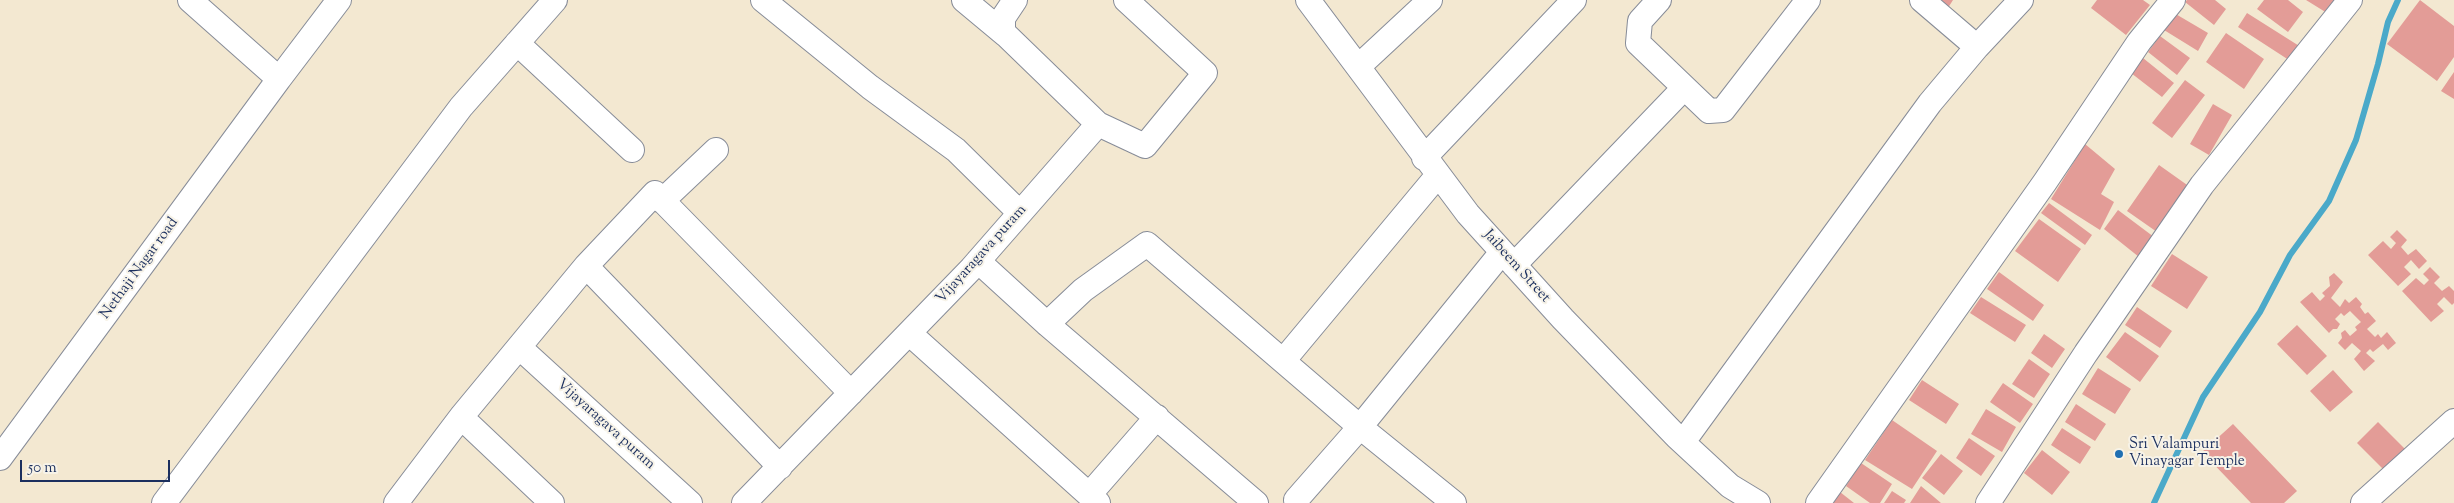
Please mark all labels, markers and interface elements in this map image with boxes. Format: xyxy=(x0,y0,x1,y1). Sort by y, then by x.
street label: Vijayaragava puram xyxy=(933,202,1031,308)
street label: Nethaji Nagar road xyxy=(97,215,183,323)
street label: Jaibeem Street xyxy=(1479,227,1553,307)
street label: Vijayaragava puram xyxy=(552,376,658,474)
place label: Sri Valampuri Vinayagar Temple xyxy=(2129,436,2245,471)
marker: Sri Valampuri Vinayagar Temple xyxy=(2113,448,2125,460)
scale bar xyxy=(22,450,172,482)
text: 50 m xyxy=(28,458,57,479)

